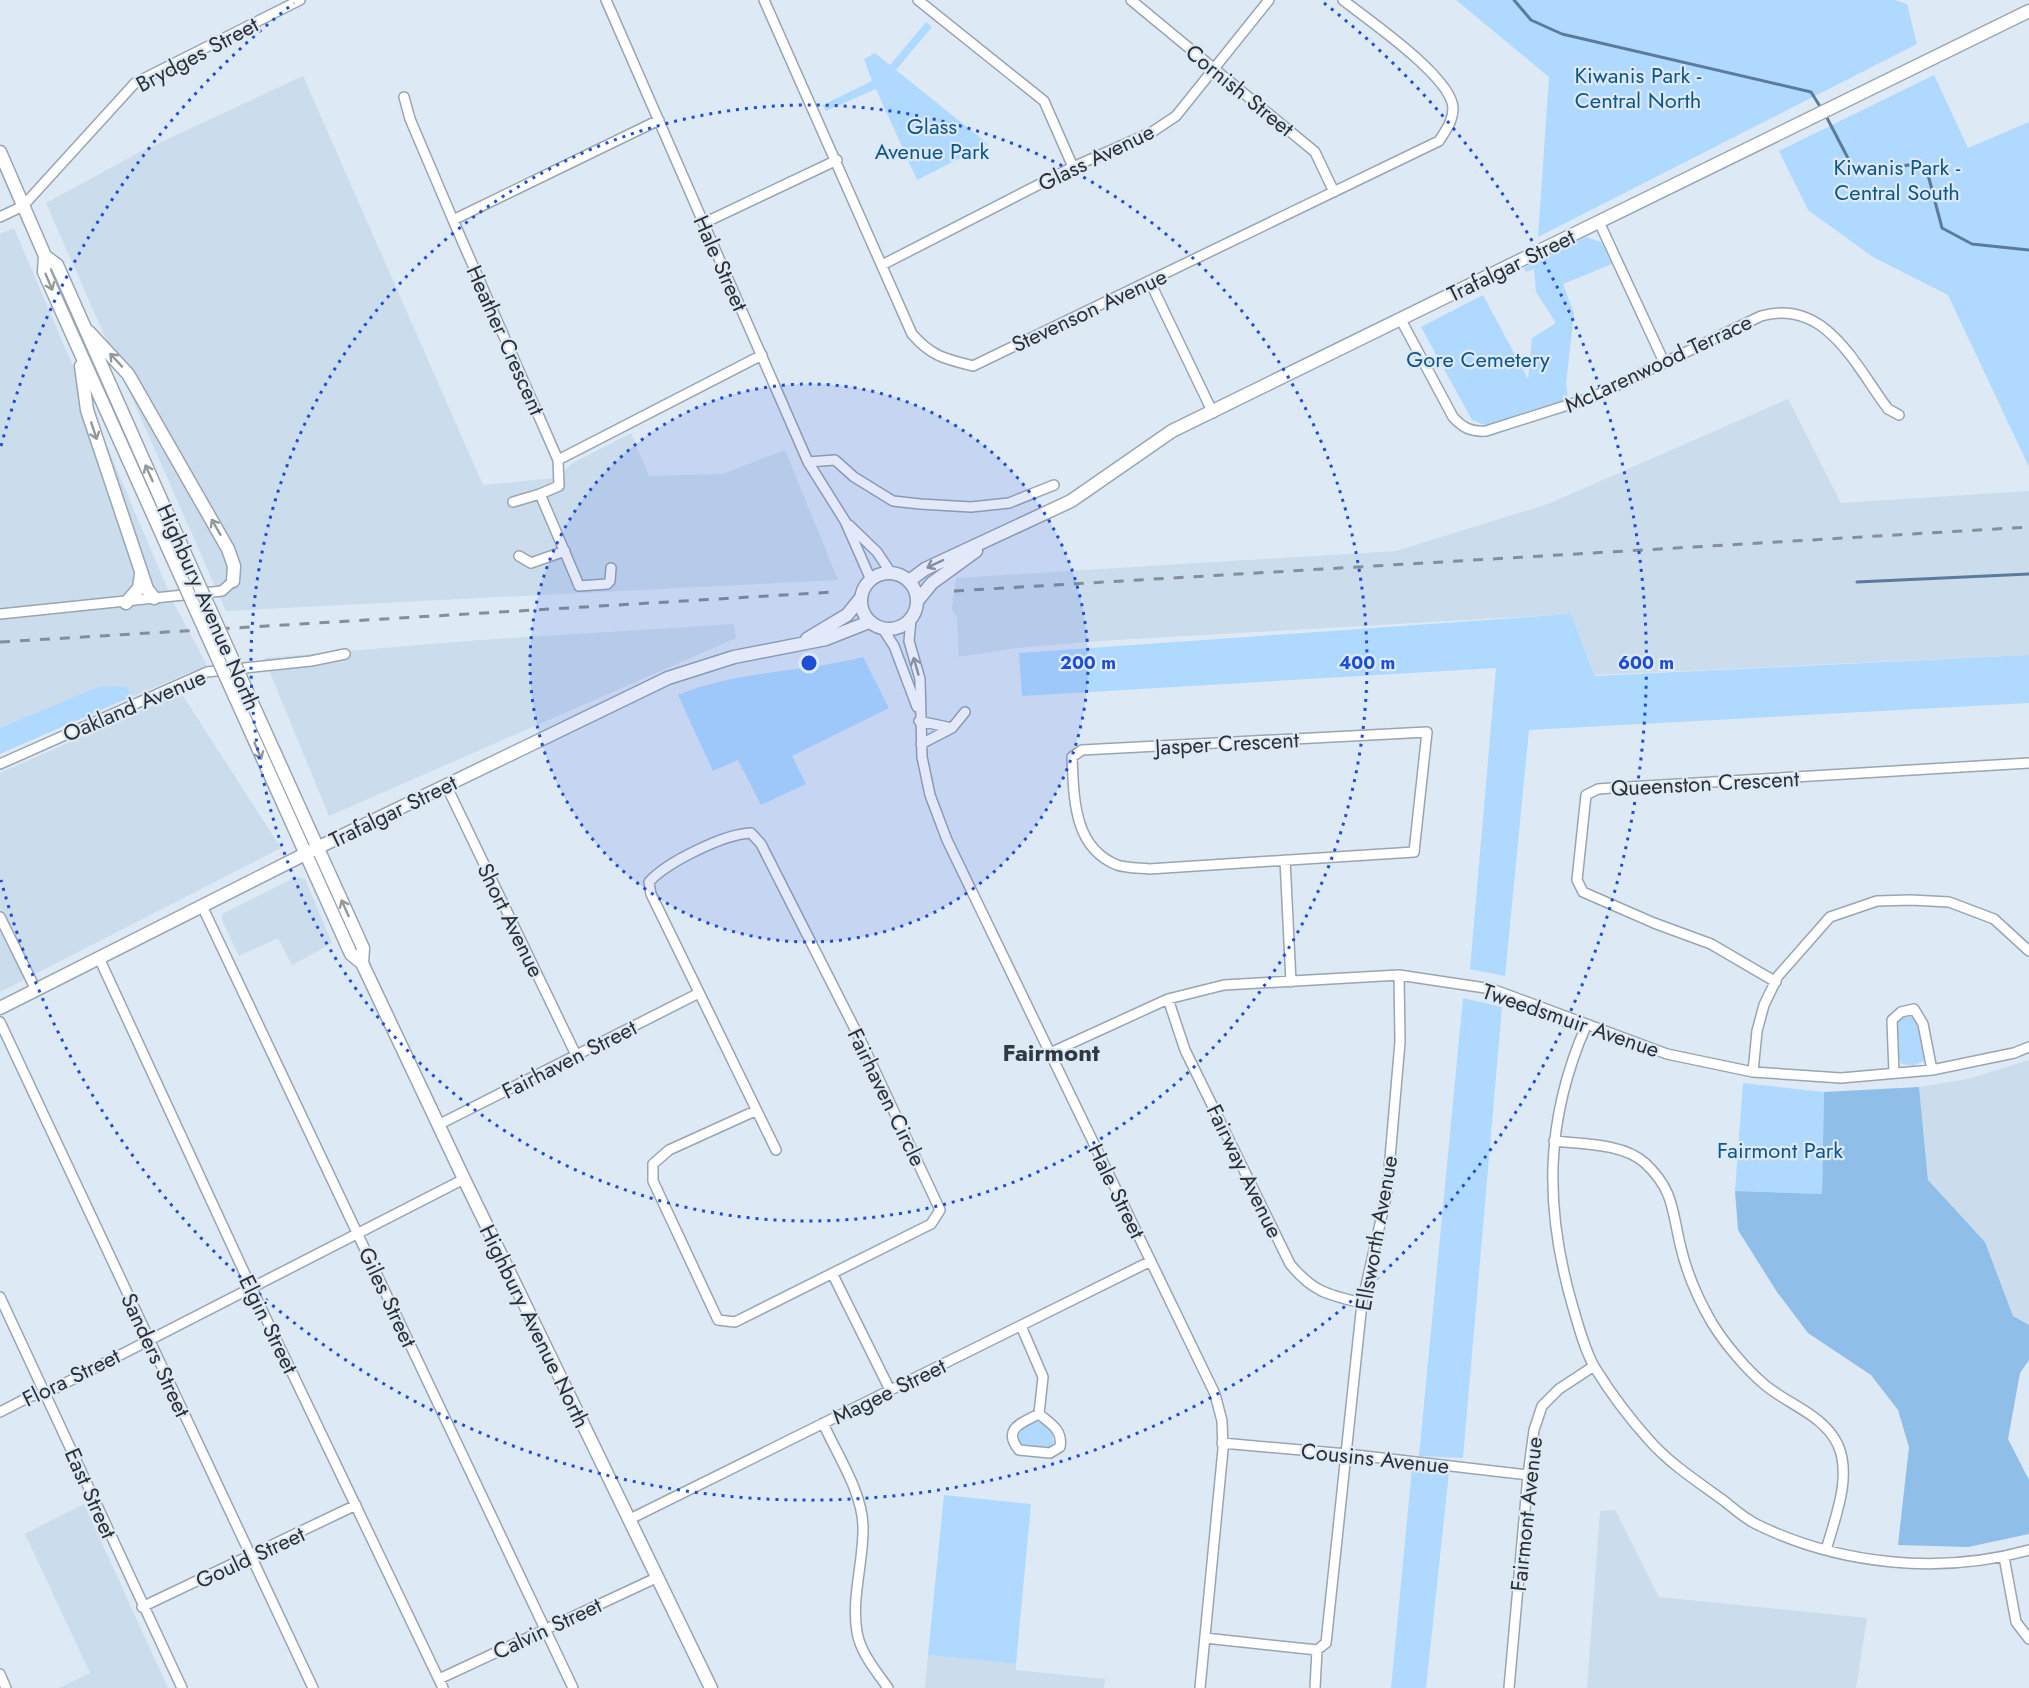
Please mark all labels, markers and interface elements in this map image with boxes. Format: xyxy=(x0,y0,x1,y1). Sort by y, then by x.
street label: Brydges Street xyxy=(130,8,265,100)
street label: Cornish Street xyxy=(1179,36,1302,144)
park label: Kiwanis Park - Central North xyxy=(1575,59,1702,116)
park label: Glass Avenue Park xyxy=(875,110,989,167)
street label: Glass Avenue xyxy=(1033,115,1159,199)
park label: Kiwanis Park - Central South xyxy=(1834,151,1961,208)
street label: Hale Street xyxy=(686,210,757,317)
street label: Trafalgar Street xyxy=(1442,220,1581,310)
street label: Heather Crescent xyxy=(459,260,554,421)
street label: Stevenson Avenue xyxy=(1006,260,1172,360)
one-way arrow xyxy=(44,272,55,290)
street label: McLarenwood Terrace xyxy=(1559,306,1757,420)
park label: Gore Cemetery xyxy=(1406,343,1550,375)
one-way arrow xyxy=(109,353,123,368)
one-way arrow xyxy=(89,421,100,440)
one-way arrow xyxy=(143,465,154,483)
street label: Highbury Avenue North xyxy=(149,499,269,715)
one-way arrow xyxy=(209,519,221,536)
one-way arrow xyxy=(927,559,945,571)
text: 200 m xyxy=(1060,650,1116,676)
text: 400 m xyxy=(1339,650,1395,676)
text: 600 m xyxy=(1618,650,1674,676)
centre of rings xyxy=(799,653,819,673)
one-way arrow xyxy=(910,657,921,676)
street label: Oakland Avenue xyxy=(58,660,210,750)
street label: Jasper Crescent xyxy=(1151,723,1300,763)
one-way arrow xyxy=(253,741,264,760)
street label: Queenston Crescent xyxy=(1610,762,1801,804)
street label: Trafalgar Street xyxy=(324,766,463,856)
street label: Short Avenue xyxy=(470,857,552,983)
one-way arrow xyxy=(339,899,350,918)
street label: Tweedsmuir Avenue xyxy=(1478,975,1664,1065)
street label: Fairhaven Street xyxy=(496,1011,643,1107)
street label: Fairhaven Circle xyxy=(840,1023,934,1171)
district label: Fairmont xyxy=(1002,1035,1100,1070)
street label: Fairway Avenue xyxy=(1199,1099,1291,1243)
park label: Fairmont Park xyxy=(1717,1134,1843,1166)
street label: Hale Street xyxy=(1080,1138,1154,1244)
street label: Ellsworth Avenue xyxy=(1347,1153,1405,1313)
street label: Highbury Avenue North xyxy=(472,1219,598,1433)
street label: Giles Street xyxy=(351,1242,425,1353)
street label: Elgin Street xyxy=(231,1269,307,1379)
street label: Sanders Street xyxy=(113,1288,199,1423)
street label: Flora Street xyxy=(17,1339,126,1414)
street label: Magee Street xyxy=(827,1349,952,1432)
street label: Cousins Avenue xyxy=(1299,1434,1451,1482)
street label: Fairmont Avenue xyxy=(1502,1435,1550,1593)
street label: East Street xyxy=(57,1443,125,1544)
street label: Gould Street xyxy=(190,1517,311,1596)
street label: Calvin Street xyxy=(487,1589,607,1667)

